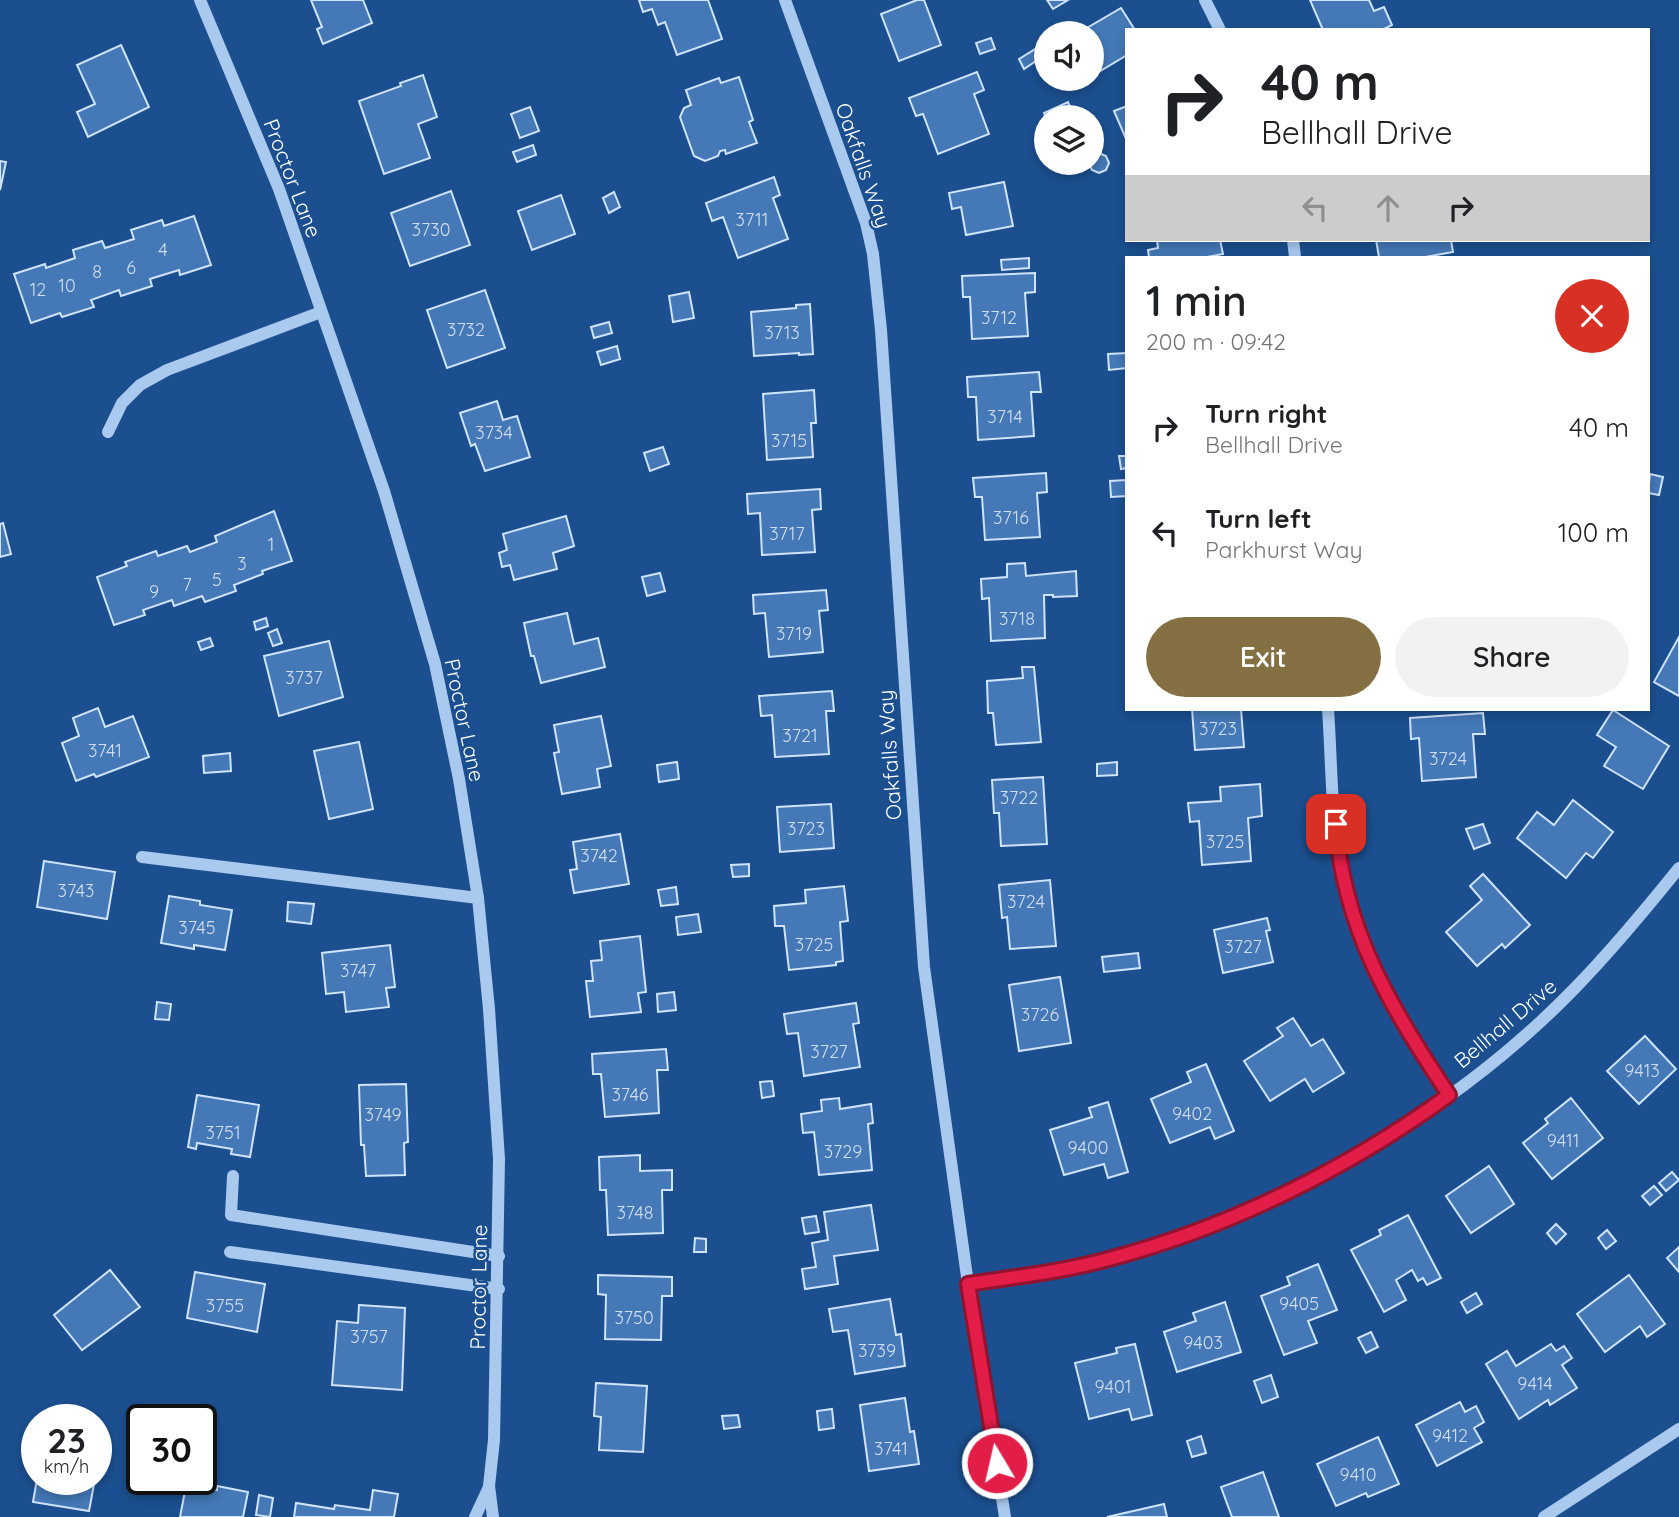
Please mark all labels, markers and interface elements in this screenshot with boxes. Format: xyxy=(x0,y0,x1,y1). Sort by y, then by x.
map controls xyxy=(1034,21,1104,175)
button: sound xyxy=(1034,21,1104,91)
text: 40 m xyxy=(1261,51,1379,112)
icon: right xyxy=(1146,56,1237,147)
street label: Oakfalls Way xyxy=(830,99,898,231)
button: layers xyxy=(1034,105,1104,175)
text: Bellhall Drive xyxy=(1261,112,1453,152)
street label: Proctor Lane xyxy=(258,115,328,241)
icon: left xyxy=(1296,189,1334,227)
icon: ahead xyxy=(1369,189,1407,227)
icon: right xyxy=(1442,189,1480,227)
house number: 3711 xyxy=(736,208,768,231)
house number: 3730 xyxy=(412,218,450,241)
house number: 4 xyxy=(158,238,168,261)
house number: 6 xyxy=(126,256,136,279)
house number: 8 xyxy=(92,260,102,283)
house number: 10 xyxy=(58,274,76,297)
text: 1 min xyxy=(1146,274,1247,327)
house number: 12 xyxy=(30,278,46,301)
button: close xyxy=(1555,279,1629,353)
house number: 3712 xyxy=(981,306,1017,329)
house number: 3732 xyxy=(447,318,485,341)
house number: 3713 xyxy=(764,321,800,344)
text: 200 m · 09:42 xyxy=(1146,327,1286,356)
text: Turn right xyxy=(1205,397,1327,430)
house number: 3714 xyxy=(987,405,1023,428)
icon: right xyxy=(1146,409,1184,447)
text: 40 m xyxy=(1569,411,1629,444)
house number: 3734 xyxy=(475,421,513,444)
house number: 3715 xyxy=(771,429,807,452)
text: Bellhall Drive xyxy=(1205,430,1343,459)
text: Turn left xyxy=(1205,502,1312,535)
house number: 3716 xyxy=(993,506,1029,529)
icon: left xyxy=(1146,514,1184,552)
text: 100 m xyxy=(1558,516,1629,549)
house number: 3717 xyxy=(769,522,805,545)
house number: 1 xyxy=(268,533,274,556)
text: Parkhurst Way xyxy=(1205,535,1362,564)
house number: 3 xyxy=(237,552,247,575)
house number: 5 xyxy=(212,568,222,591)
house number: 7 xyxy=(182,573,192,596)
house number: 9 xyxy=(149,580,159,603)
house number: 3718 xyxy=(999,607,1035,630)
button: Exit xyxy=(1146,617,1381,697)
button: Share xyxy=(1395,617,1629,697)
house number: 3719 xyxy=(776,622,812,645)
street label: Proctor Lane xyxy=(439,656,491,784)
house number: 3737 xyxy=(285,666,323,689)
street label: Oakfalls Way xyxy=(871,689,907,821)
house number: 3723 xyxy=(1199,717,1237,740)
house number: 3721 xyxy=(782,724,818,747)
house number: 3741 xyxy=(88,739,122,762)
house number: 3724 xyxy=(1429,747,1467,770)
house number: 3722 xyxy=(1000,786,1038,809)
pin xyxy=(1306,794,1366,854)
icon: arrive xyxy=(1317,805,1355,843)
house number: 3723 xyxy=(787,817,825,840)
house number: 3725 xyxy=(1206,830,1244,853)
house number: 3742 xyxy=(580,844,618,867)
house number: 3743 xyxy=(58,879,94,902)
house number: 3724 xyxy=(1007,890,1045,913)
house number: 3745 xyxy=(178,916,216,939)
house number: 3725 xyxy=(795,933,833,956)
house number: 3727 xyxy=(1224,935,1262,958)
house number: 3747 xyxy=(340,959,376,982)
street label: Bellhall Drive xyxy=(1448,973,1562,1073)
house number: 3726 xyxy=(1021,1003,1059,1026)
house number: 3727 xyxy=(810,1040,848,1063)
house number: 9413 xyxy=(1624,1059,1660,1082)
house number: 3746 xyxy=(611,1083,649,1106)
house number: 9402 xyxy=(1172,1102,1212,1125)
house number: 3749 xyxy=(364,1103,402,1126)
house number: 3751 xyxy=(205,1121,241,1144)
house number: 9411 xyxy=(1547,1129,1579,1152)
house number: 9400 xyxy=(1068,1136,1108,1159)
house number: 3729 xyxy=(824,1140,862,1163)
house number: 3748 xyxy=(616,1201,654,1224)
street label: Proctor Lane xyxy=(464,1224,492,1350)
house number: 9405 xyxy=(1279,1292,1319,1315)
house number: 3755 xyxy=(206,1294,244,1317)
house number: 3750 xyxy=(614,1306,654,1329)
house number: 3757 xyxy=(350,1325,388,1348)
house number: 9403 xyxy=(1183,1331,1223,1354)
house number: 3739 xyxy=(858,1339,896,1362)
house number: 9414 xyxy=(1517,1372,1553,1395)
house number: 9401 xyxy=(1095,1375,1131,1398)
speed limit sign: 30 xyxy=(126,1404,217,1495)
text: 23 xyxy=(47,1418,86,1462)
house number: 9412 xyxy=(1432,1424,1468,1447)
position arrow xyxy=(960,1426,1034,1500)
house number: 3741 xyxy=(874,1437,908,1460)
text: km/h xyxy=(44,1455,89,1478)
house number: 9410 xyxy=(1340,1463,1376,1486)

